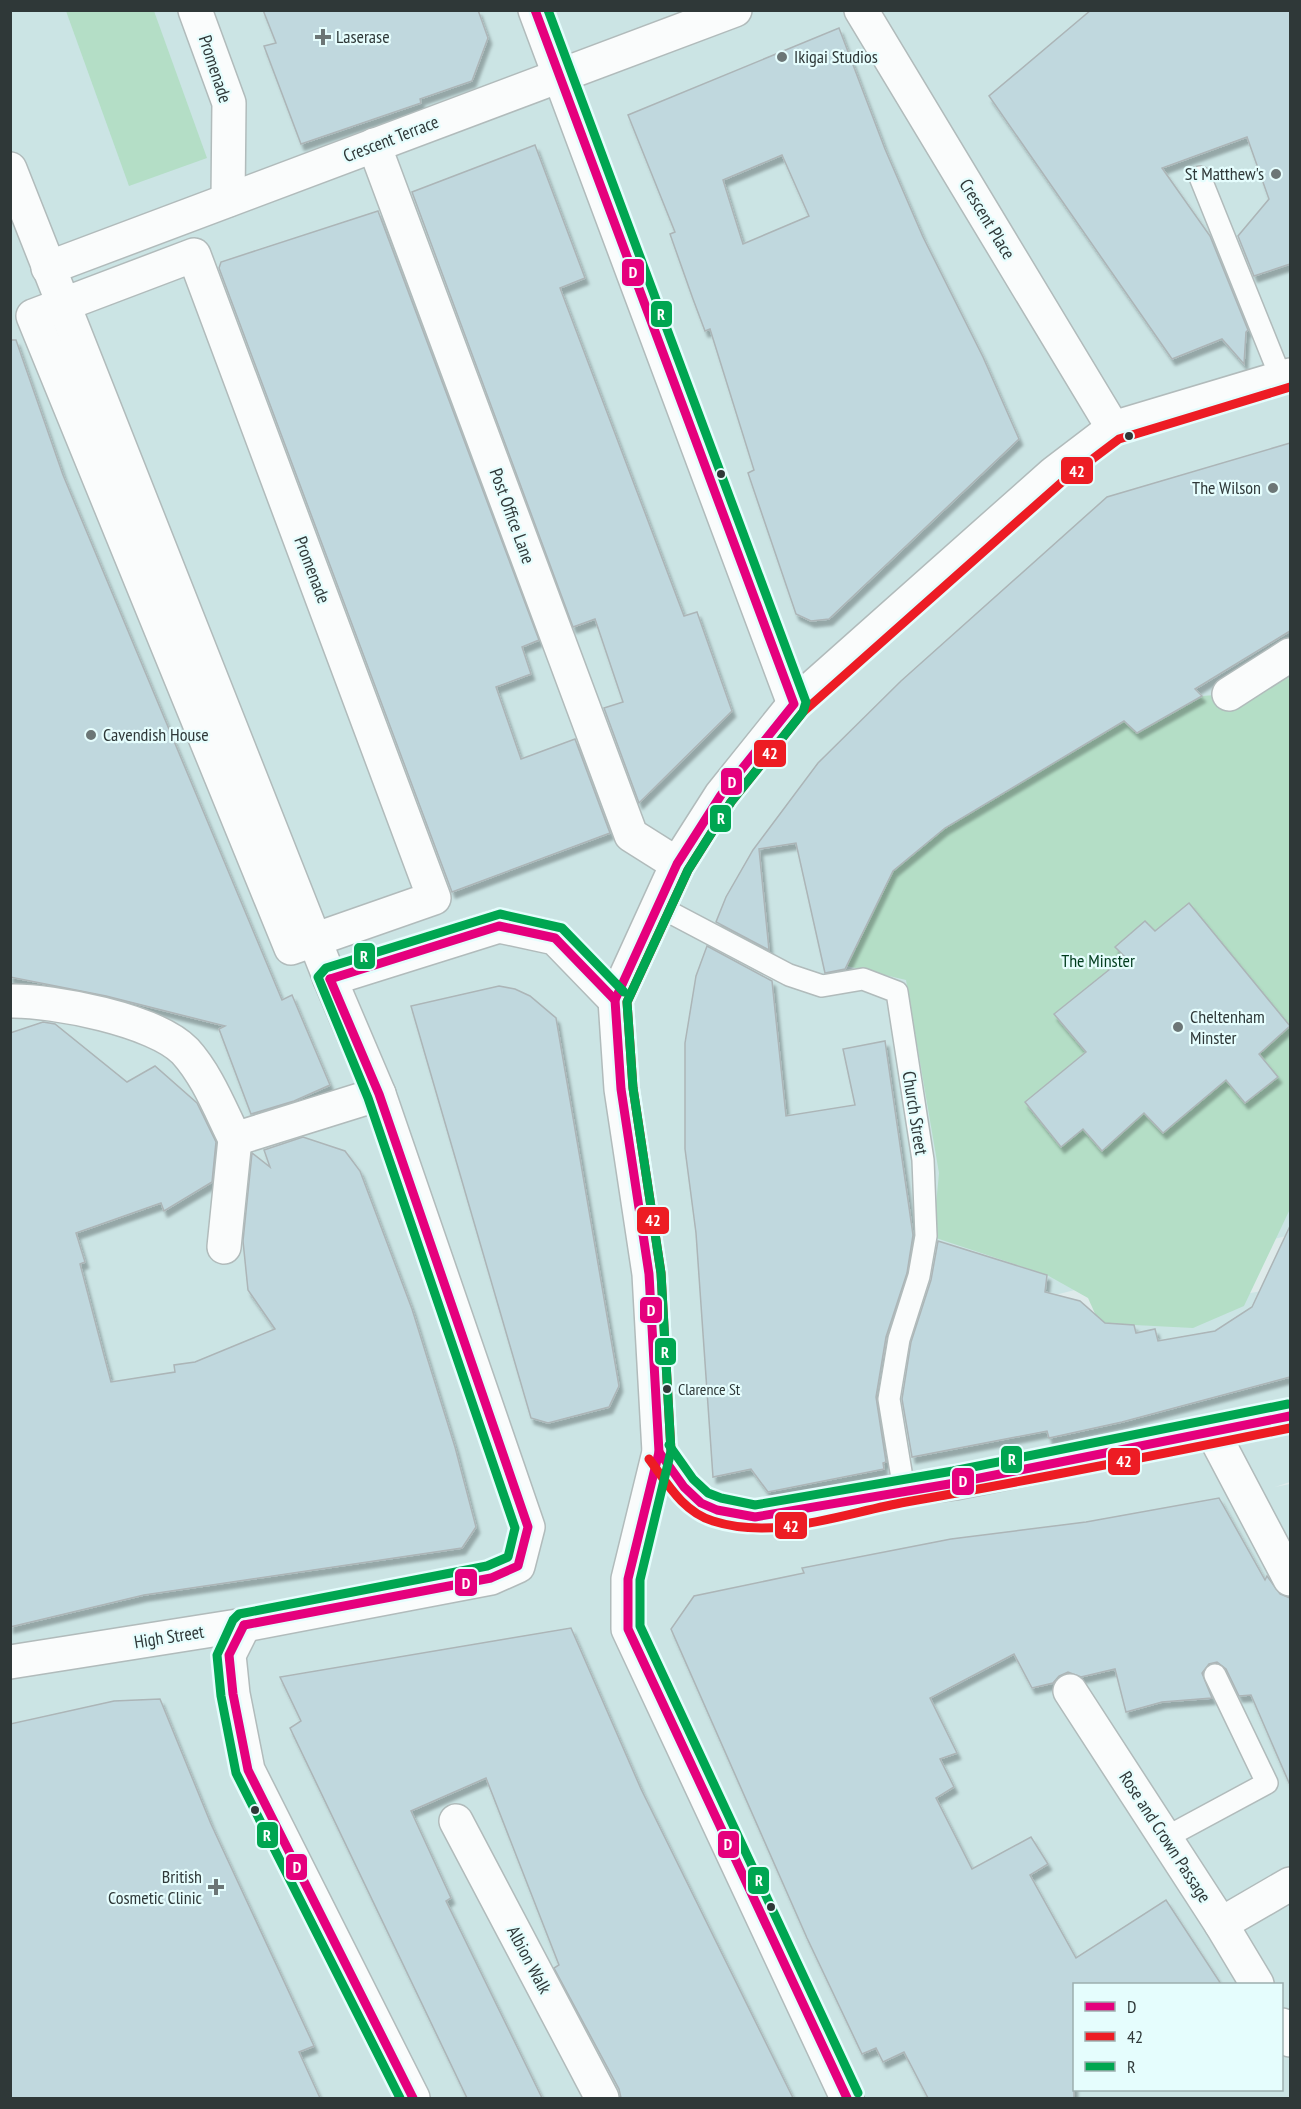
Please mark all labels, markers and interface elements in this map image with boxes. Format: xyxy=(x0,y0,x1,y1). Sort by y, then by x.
place label: Laserase xyxy=(336,25,390,48)
marker: Laserase xyxy=(314,28,332,46)
street label: Promenade xyxy=(194,32,237,106)
place label: Ikigai Studios xyxy=(794,45,878,68)
marker: Ikigai Studios xyxy=(775,50,789,64)
street label: Crescent Terrace xyxy=(340,110,442,167)
place label: St Matthew's xyxy=(1185,162,1264,185)
marker: St Matthew's xyxy=(1269,167,1283,181)
street label: Crescent Place xyxy=(954,174,1020,263)
line badge: D xyxy=(621,258,645,287)
text: D xyxy=(629,262,638,282)
line badge: R xyxy=(650,300,673,328)
text: R xyxy=(657,304,665,324)
unlabelled marker xyxy=(1123,430,1135,442)
line badge: 42 xyxy=(1060,456,1094,485)
text: 42 xyxy=(1069,461,1085,481)
street label: Post Office Lane xyxy=(485,465,540,567)
unlabelled marker xyxy=(715,468,727,480)
place label: The Wilson xyxy=(1192,476,1261,499)
marker: The Wilson xyxy=(1266,481,1280,495)
street label: Promenade xyxy=(289,533,336,607)
place label: Cavendish House xyxy=(103,723,209,746)
marker: Cavendish House xyxy=(84,728,98,742)
line badge: 42 xyxy=(753,739,787,768)
text: 42 xyxy=(762,743,778,763)
line badge: D xyxy=(720,767,743,796)
text: D xyxy=(728,772,737,792)
line badge: R xyxy=(709,804,732,833)
text: R xyxy=(717,808,725,828)
line badge: R xyxy=(353,942,376,970)
text: R xyxy=(360,946,368,966)
park label: The Minster xyxy=(1061,949,1135,972)
place label: Cheltenham Minster xyxy=(1190,1005,1265,1049)
marker: Cheltenham Minster xyxy=(1171,1020,1185,1034)
street label: Church Street xyxy=(898,1069,933,1156)
line badge: 42 xyxy=(636,1206,670,1235)
text: 42 xyxy=(645,1210,661,1230)
line badge: D xyxy=(639,1296,663,1324)
text: D xyxy=(647,1300,656,1320)
line badge: R xyxy=(654,1337,677,1366)
text: R xyxy=(661,1342,669,1362)
place label: Clarence St xyxy=(678,1379,741,1399)
marker: Clarence St xyxy=(661,1383,673,1395)
line badge: R xyxy=(1000,1445,1023,1474)
line badge: 42 xyxy=(1107,1447,1141,1476)
text: R xyxy=(1008,1449,1016,1469)
text: 42 xyxy=(1116,1451,1132,1471)
line badge: D xyxy=(951,1467,975,1496)
text: D xyxy=(959,1471,968,1491)
line badge: 42 xyxy=(774,1511,808,1540)
text: 42 xyxy=(783,1516,799,1536)
line badge: D xyxy=(454,1568,478,1597)
text: D xyxy=(462,1573,471,1593)
street label: High Street xyxy=(132,1620,205,1653)
street label: Rose and Crown Passage xyxy=(1114,1767,1216,1907)
unlabelled marker xyxy=(249,1804,261,1816)
line badge: R xyxy=(256,1821,279,1849)
text: R xyxy=(263,1825,271,1845)
line badge: D xyxy=(717,1830,740,1859)
text: D xyxy=(724,1834,733,1854)
line badge: D xyxy=(285,1853,308,1881)
text: D xyxy=(293,1857,302,1877)
place label: British Cosmetic Clinic xyxy=(108,1865,203,1909)
line badge: R xyxy=(747,1866,770,1895)
text: R xyxy=(755,1870,763,1890)
marker: British Cosmetic Clinic xyxy=(207,1878,225,1896)
unlabelled marker xyxy=(765,1901,777,1913)
street label: Albion Walk xyxy=(502,1922,557,1998)
legend xyxy=(1073,1983,1283,2091)
text: D xyxy=(1127,1995,1136,2018)
text: 42 xyxy=(1127,2025,1143,2048)
text: R xyxy=(1127,2055,1136,2078)

